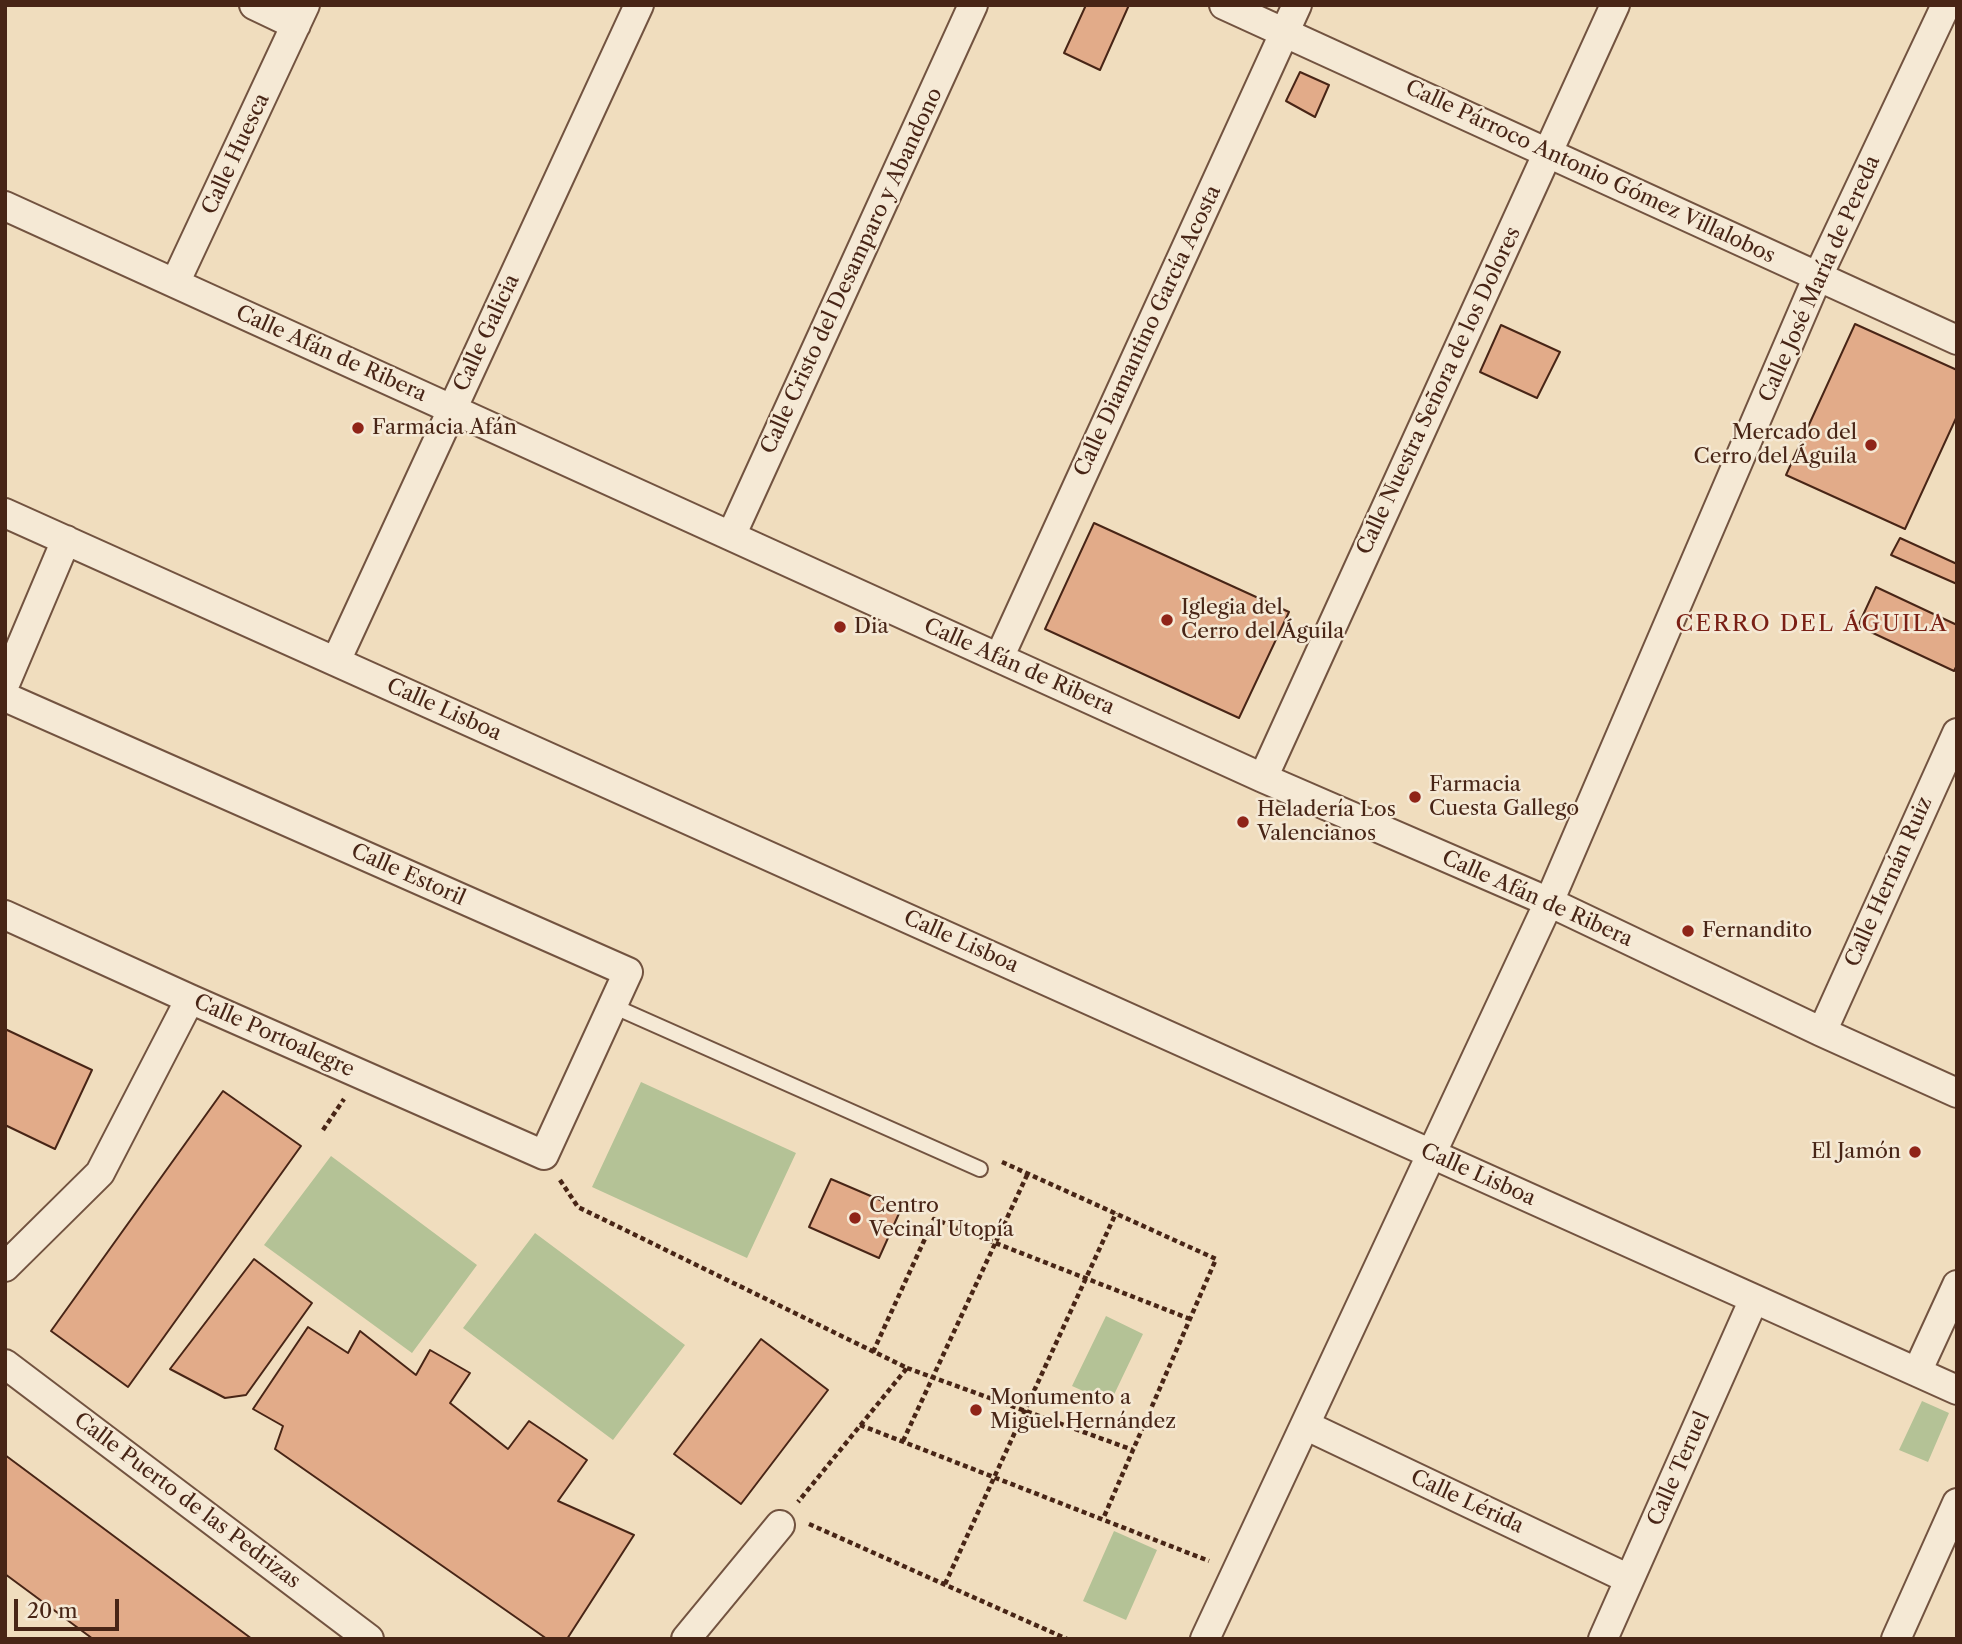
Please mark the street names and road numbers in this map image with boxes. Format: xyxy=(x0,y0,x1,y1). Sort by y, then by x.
street label: Calle Párroco Antonio Gómez Villalobos xyxy=(1401,75,1779,269)
street label: Calle Cristo del Desamparo y Abandono xyxy=(756,84,948,458)
street label: Calle Huesca xyxy=(197,89,275,219)
street label: Calle José María de Pereda xyxy=(1754,152,1886,406)
street label: Calle Diamantino García Acosta xyxy=(1069,182,1227,480)
street label: Calle Nuestra Señora de los Dolores xyxy=(1352,223,1526,559)
street label: Calle Galicia xyxy=(449,270,525,396)
street label: Calle Afán de Ribera xyxy=(232,301,430,407)
street label: Calle Afán de Ribera xyxy=(920,614,1118,720)
street label: Calle Lisboa xyxy=(383,673,505,747)
street label: Calle Hernán Ruiz xyxy=(1840,793,1938,971)
street label: Calle Estoril xyxy=(347,839,469,911)
street label: Calle Afán de Ribera xyxy=(1438,846,1636,952)
street label: Calle Lisboa xyxy=(900,905,1022,979)
street label: Calle Portoalegre xyxy=(190,989,358,1083)
street label: Calle Lisboa xyxy=(1417,1138,1539,1212)
street label: Calle Puerto de las Pedrizas xyxy=(69,1408,305,1594)
street label: Calle Teruel xyxy=(1643,1408,1715,1530)
street label: Calle Lérida xyxy=(1407,1465,1527,1539)

